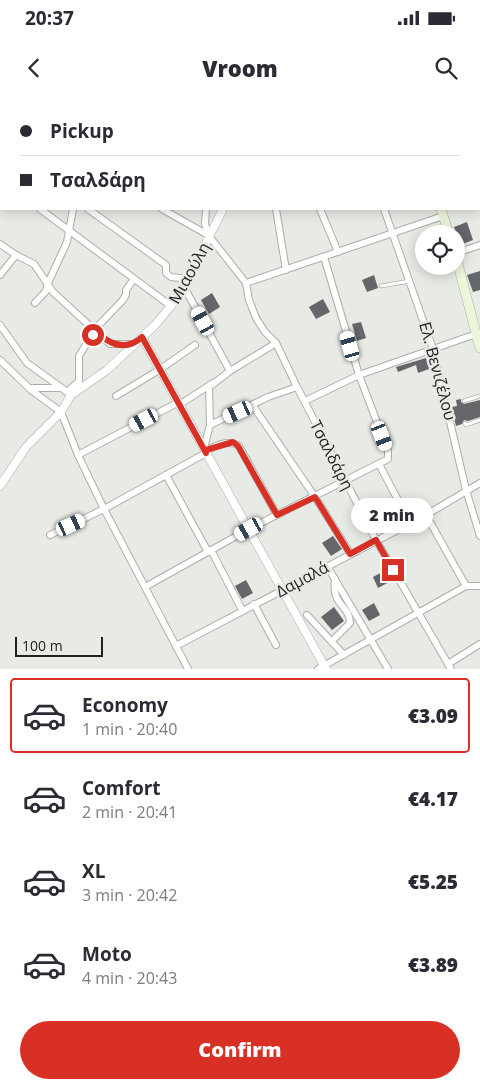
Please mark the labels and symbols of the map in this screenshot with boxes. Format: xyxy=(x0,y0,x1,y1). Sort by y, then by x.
street label: Μιαούλη xyxy=(163,238,215,308)
car xyxy=(189,304,216,338)
street label: Ελ. Βενιζέλου xyxy=(414,319,462,423)
route start xyxy=(82,324,104,346)
car xyxy=(338,330,361,362)
car xyxy=(221,399,254,425)
car xyxy=(127,406,160,434)
street label: Τσαλδάρη xyxy=(305,416,359,494)
car xyxy=(369,419,394,453)
callout: 2 min xyxy=(352,498,434,532)
car xyxy=(54,512,87,538)
car xyxy=(232,515,265,543)
street label: Δαμαλά xyxy=(272,556,333,602)
route end xyxy=(382,559,404,581)
scale bar xyxy=(15,634,102,657)

